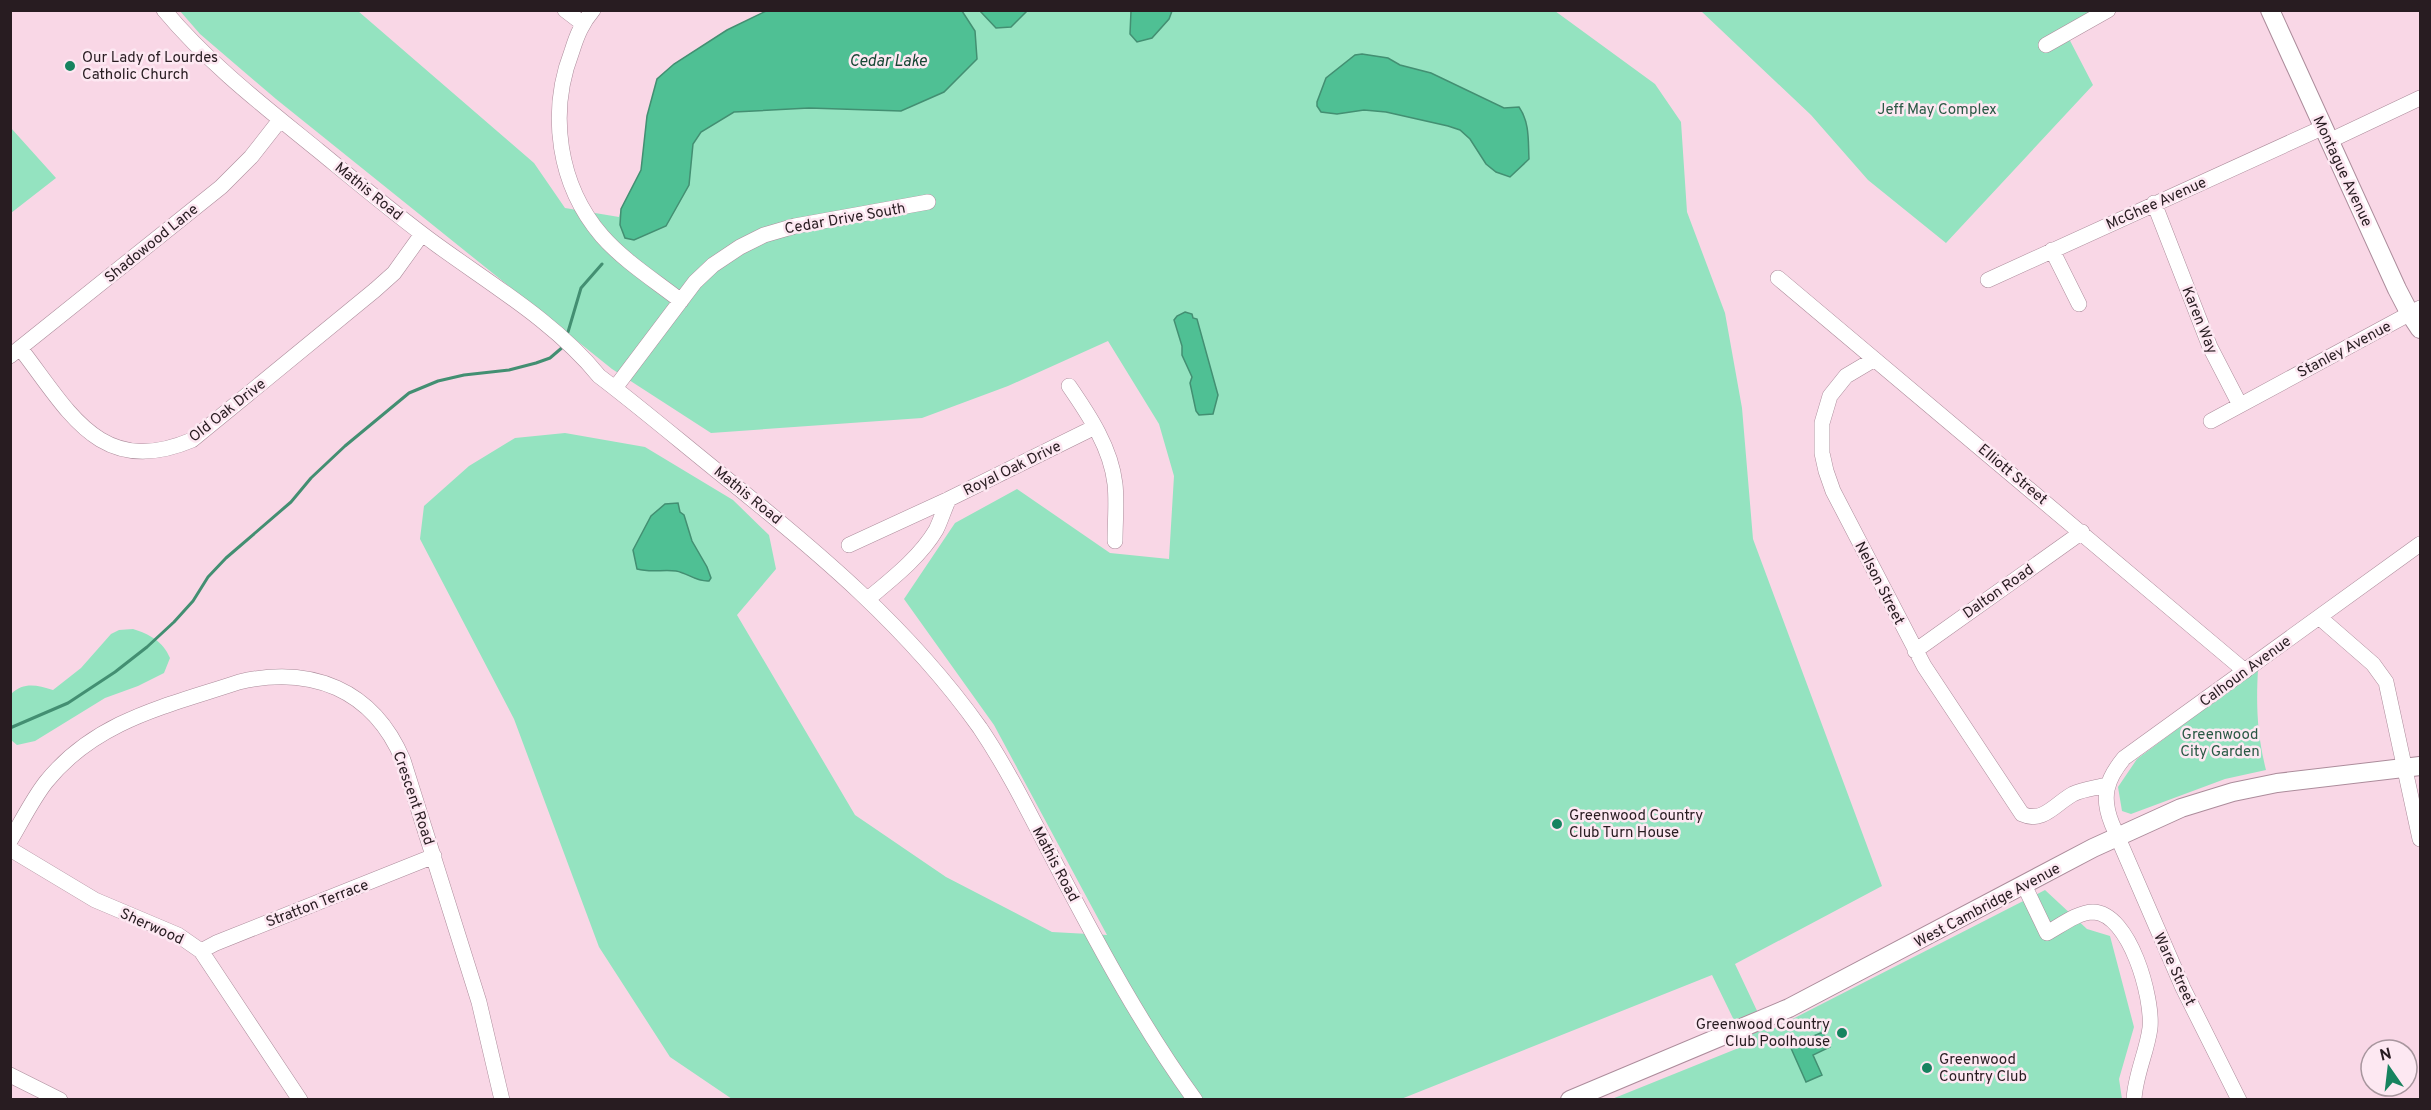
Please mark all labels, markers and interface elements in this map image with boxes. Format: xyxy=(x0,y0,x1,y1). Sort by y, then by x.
place label: Our Lady of Lourdes Catholic Church xyxy=(82,49,218,85)
water label: Cedar Lake xyxy=(849,52,927,72)
marker: Our Lady of Lourdes Catholic Church xyxy=(63,59,77,73)
park label: Jeff May Complex xyxy=(1877,101,1997,120)
street label: Montague Avenue xyxy=(2308,113,2376,230)
street label: Mathis Road xyxy=(330,159,406,225)
street label: McGhee Avenue xyxy=(2104,174,2210,235)
street label: Cedar Drive South xyxy=(783,199,907,239)
street label: Shadowood Lane xyxy=(101,201,203,288)
street label: Karen Way xyxy=(2176,284,2221,357)
street label: Stanley Avenue xyxy=(2295,318,2395,383)
street label: Old Oak Drive xyxy=(186,375,270,447)
street label: Royal Oak Drive xyxy=(961,437,1065,501)
street label: Elliott Street xyxy=(1973,441,2051,510)
street label: Mathis Road xyxy=(709,463,785,529)
street label: Nelson Street xyxy=(1850,539,1908,629)
street label: Dalton Road xyxy=(1960,561,2038,624)
street label: Calhoun Avenue xyxy=(2196,633,2295,712)
park label: Greenwood City Garden xyxy=(2180,726,2260,762)
street label: Crescent Road xyxy=(388,749,438,848)
place label: Greenwood Country Club Turn House xyxy=(1569,807,1703,843)
marker: Greenwood Country Club Turn House xyxy=(1550,817,1564,831)
street label: Mathis Road xyxy=(1027,824,1082,905)
street label: West Cambridge Avenue xyxy=(1911,860,2064,953)
street label: Stratton Terrace xyxy=(264,876,372,933)
street label: Sherwood xyxy=(116,905,186,950)
street label: Ware Street xyxy=(2148,930,2199,1009)
place label: Greenwood Country Club Poolhouse xyxy=(1696,1016,1830,1052)
marker: Greenwood Country Club Poolhouse xyxy=(1835,1026,1849,1040)
north arrow xyxy=(2359,1038,2419,1098)
text: N xyxy=(2378,1044,2394,1066)
place label: Greenwood Country Club xyxy=(1939,1051,2027,1087)
marker: Greenwood Country Club xyxy=(1920,1061,1934,1075)

